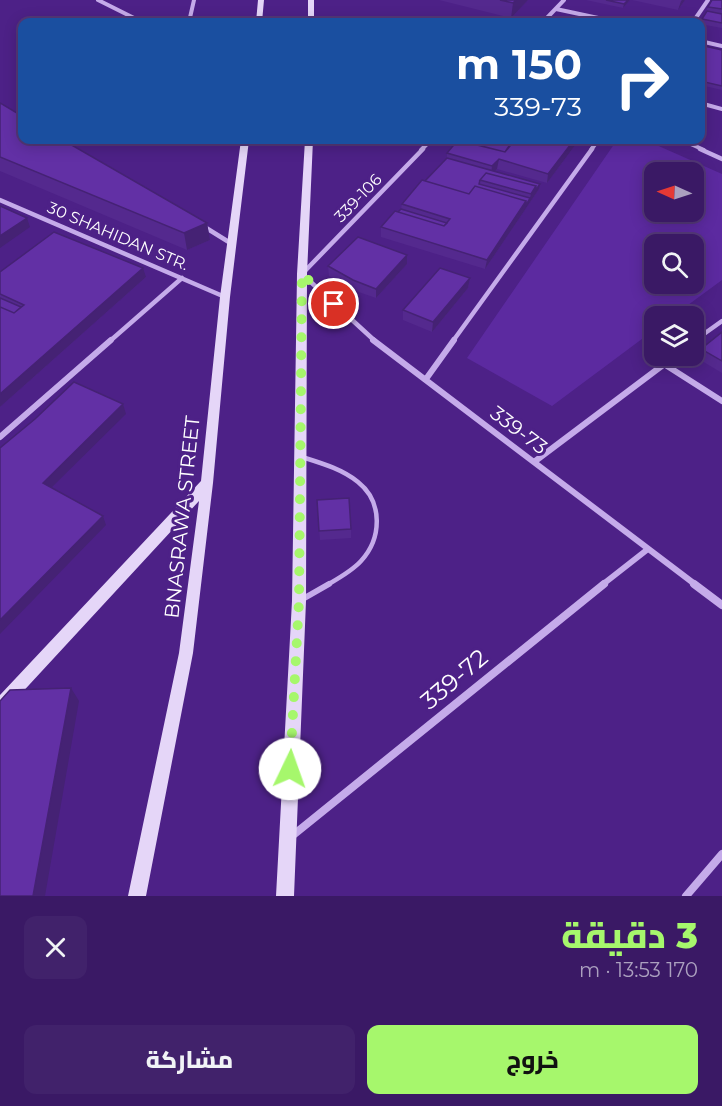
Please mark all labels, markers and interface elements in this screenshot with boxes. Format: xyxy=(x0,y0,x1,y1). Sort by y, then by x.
text: 150 m xyxy=(456,38,582,90)
icon: right xyxy=(603,42,681,120)
text: 339-73 xyxy=(494,90,582,123)
north arrow xyxy=(644,162,704,222)
map controls xyxy=(644,162,704,366)
street label: 339-106 xyxy=(330,170,386,226)
street label: 30 SHAHIDAN STR. xyxy=(45,198,191,274)
button: search xyxy=(644,234,704,294)
pin xyxy=(308,278,359,329)
icon: arrive xyxy=(317,287,350,320)
button: layers xyxy=(644,306,704,366)
street label: 339-73 xyxy=(486,401,552,459)
street label: BNASRAWA STREET xyxy=(159,414,205,619)
street label: 339-72 xyxy=(415,643,493,715)
position arrow xyxy=(258,737,322,801)
text: 3 دقيقة xyxy=(561,913,698,957)
button: close xyxy=(24,916,87,979)
text: 170 m · 13:53 xyxy=(579,958,698,982)
button: مشاركة xyxy=(24,1025,355,1094)
button: خروج xyxy=(367,1025,698,1094)

